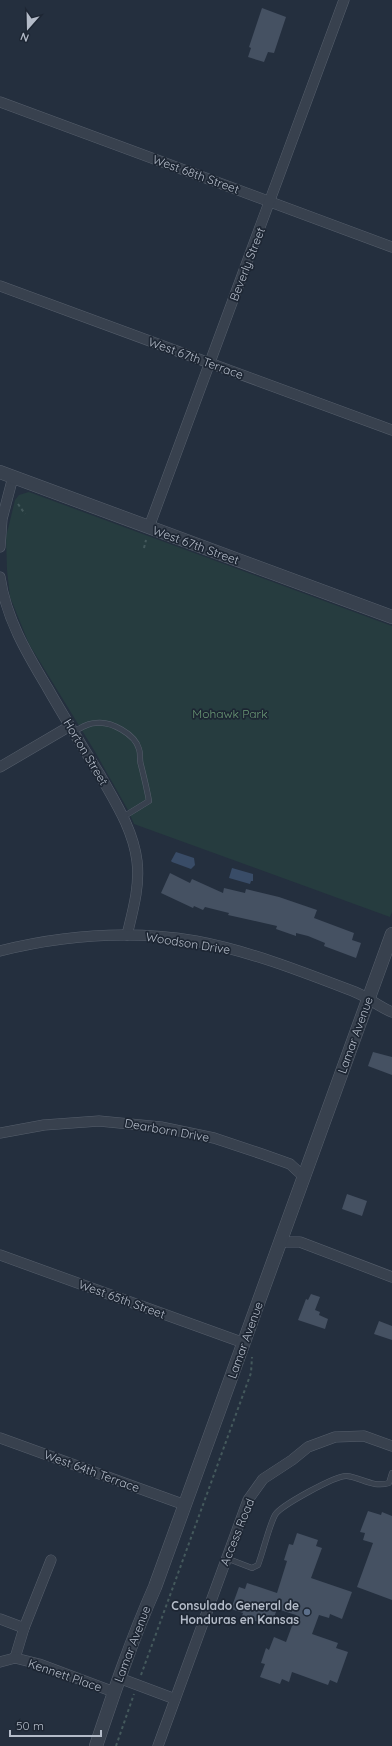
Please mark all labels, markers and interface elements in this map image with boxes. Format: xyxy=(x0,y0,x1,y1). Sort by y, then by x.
north arrow xyxy=(8,8,48,48)
text: N xyxy=(18,29,31,45)
street label: West 68th Street xyxy=(151,151,241,197)
street label: Beverly Street xyxy=(226,225,268,303)
street label: West 67th Terrace xyxy=(147,334,246,382)
street label: West 67th Street xyxy=(151,522,241,568)
park label: Mohawk Park xyxy=(192,706,268,721)
street label: Horton Street xyxy=(60,716,112,788)
street label: Woodson Drive xyxy=(145,929,231,957)
street label: Lamar Avenue xyxy=(334,994,376,1076)
street label: Dearborn Drive xyxy=(124,1115,211,1145)
street label: West 65th Street xyxy=(77,1276,167,1322)
street label: Lamar Avenue xyxy=(224,1299,266,1381)
street label: West 64th Terrace xyxy=(42,1447,142,1495)
street label: Access Road xyxy=(217,1496,257,1568)
place label: Consulado General de Honduras en Kansas xyxy=(171,1598,299,1627)
street label: Lamar Avenue xyxy=(111,1603,154,1684)
marker: Consulado General de Honduras en Kansas xyxy=(302,1607,312,1617)
street label: Kennett Place xyxy=(26,1655,104,1695)
scale bar xyxy=(10,1712,101,1738)
text: 50 m xyxy=(16,1718,44,1733)

